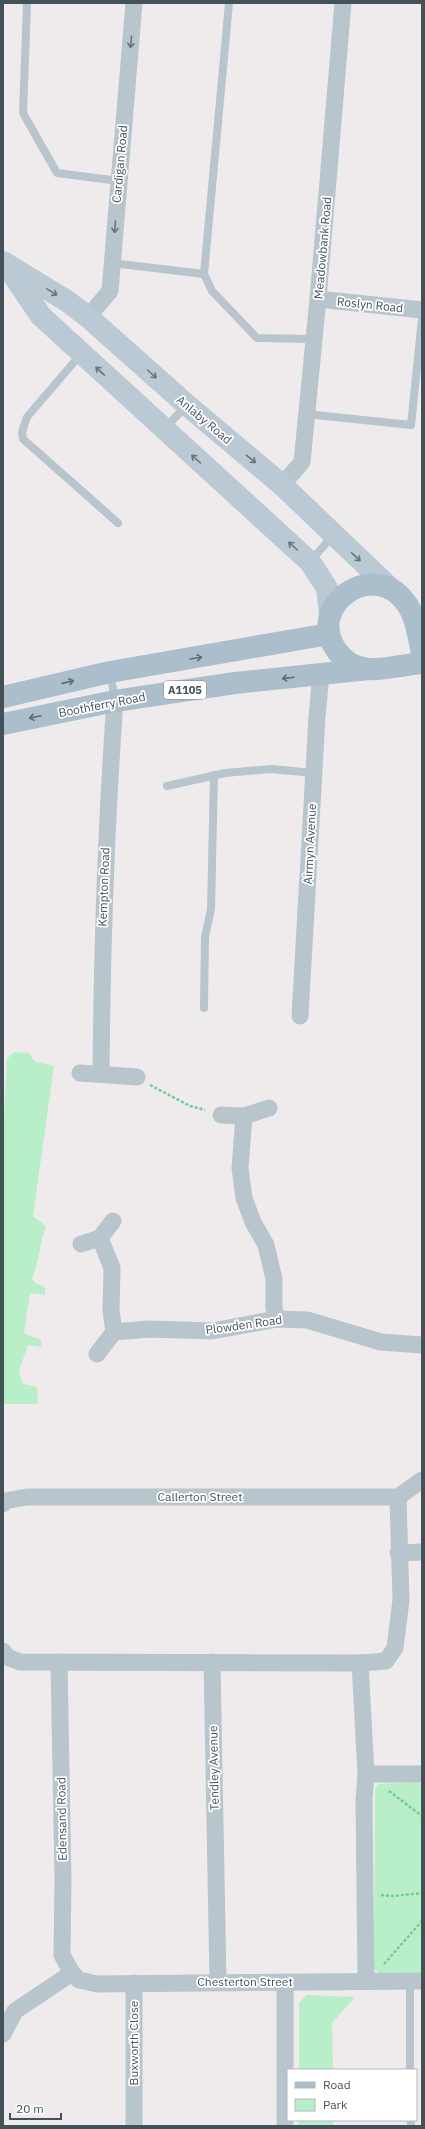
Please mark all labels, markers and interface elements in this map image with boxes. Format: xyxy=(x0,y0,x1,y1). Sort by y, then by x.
one-way arrow xyxy=(127,35,135,48)
street label: Cardigan Road xyxy=(109,124,130,204)
street label: Meadowbank Road xyxy=(311,196,334,300)
one-way arrow xyxy=(112,220,119,233)
one-way arrow xyxy=(46,288,58,296)
street label: Roslyn Road xyxy=(336,294,404,315)
one-way arrow xyxy=(95,366,105,376)
one-way arrow xyxy=(147,369,157,379)
street label: Anlaby Road xyxy=(174,392,235,447)
one-way arrow xyxy=(245,454,256,463)
one-way arrow xyxy=(191,455,201,464)
one-way arrow xyxy=(288,542,298,551)
one-way arrow xyxy=(351,552,361,561)
one-way arrow xyxy=(189,654,202,662)
one-way arrow xyxy=(282,674,295,681)
one-way arrow xyxy=(62,677,75,685)
road number: A1105 xyxy=(164,681,206,699)
street label: Boothferry Road xyxy=(57,689,147,720)
one-way arrow xyxy=(29,714,42,722)
street label: Airmyn Avenue xyxy=(300,803,319,885)
street label: Kempton Road xyxy=(95,847,112,927)
street label: Plowden Road xyxy=(205,1312,283,1337)
street label: Callerton Street xyxy=(158,1489,242,1504)
street label: Tendley Avenue xyxy=(205,1725,222,1811)
street label: Edensand Road xyxy=(53,1777,70,1861)
street label: Chesterton Street xyxy=(197,1974,293,1989)
street label: Buxworth Close xyxy=(126,2000,141,2085)
legend xyxy=(287,2069,417,2121)
text: Road xyxy=(323,2077,351,2092)
scale bar xyxy=(10,2095,61,2121)
text: Park xyxy=(323,2097,348,2112)
text: 20 m xyxy=(16,2101,44,2116)

